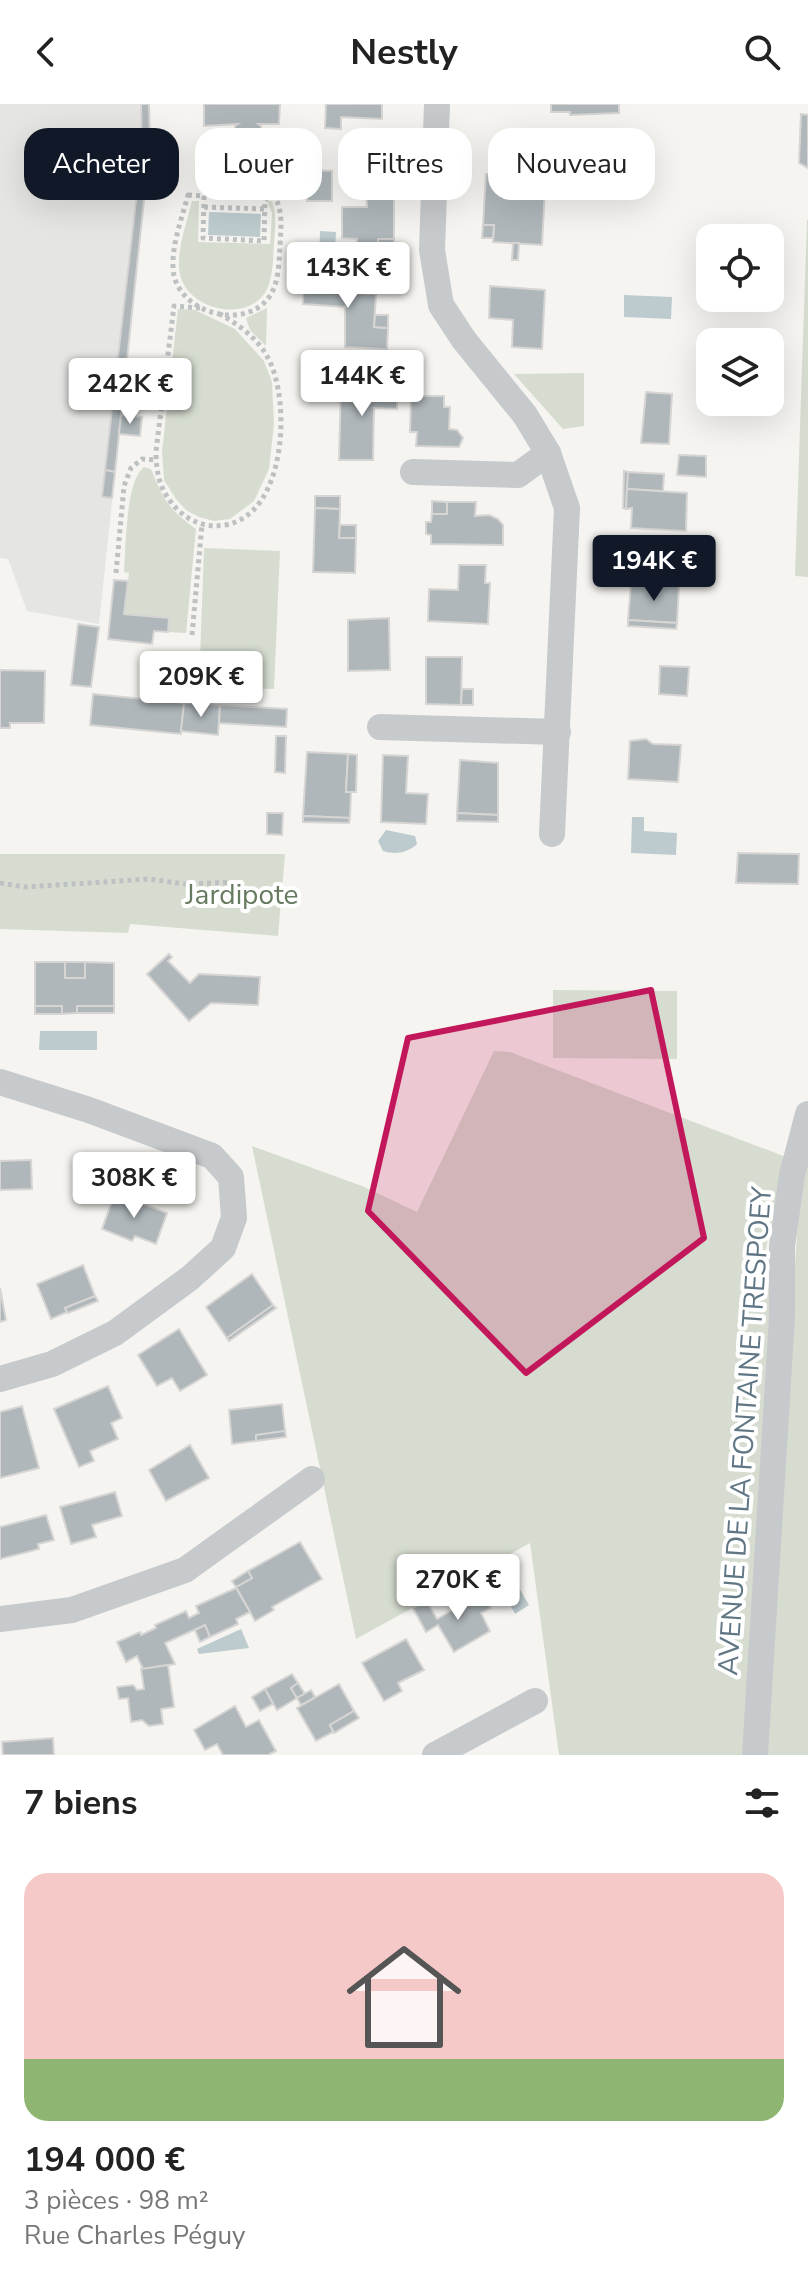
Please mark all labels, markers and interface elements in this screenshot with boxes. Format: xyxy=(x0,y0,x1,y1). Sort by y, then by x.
text: Nestly xyxy=(350,28,458,77)
icon: back xyxy=(24,30,68,74)
icon: search xyxy=(740,30,784,74)
chip: Acheter xyxy=(24,128,179,200)
chip: Louer xyxy=(195,128,322,200)
chip: Filtres xyxy=(338,128,472,200)
chip: Nouveau xyxy=(488,128,655,200)
map controls xyxy=(696,224,784,416)
button: locate xyxy=(696,224,784,312)
pin: 143K € xyxy=(283,242,413,310)
text: 143K € xyxy=(305,250,391,285)
button: layers xyxy=(696,328,784,416)
pin: 144K € xyxy=(297,350,427,418)
pin: 242K € xyxy=(65,358,195,426)
text: 144K € xyxy=(319,358,405,393)
text: 242K € xyxy=(87,366,173,401)
pin: 194K € xyxy=(589,535,719,603)
text: 194K € xyxy=(611,543,697,578)
pin: 209K € xyxy=(136,651,266,719)
text: 209K € xyxy=(158,659,244,694)
park label: Jardipote xyxy=(185,876,298,914)
pin: 308K € xyxy=(69,1152,199,1220)
text: 308K € xyxy=(91,1160,177,1195)
street label: AVENUE DE LA FONTAINE TRESPOEY xyxy=(709,1184,781,1677)
pin: 270K € xyxy=(393,1554,523,1622)
text: 270K € xyxy=(415,1562,501,1597)
text: 7 biens xyxy=(24,1780,138,1826)
icon: filters xyxy=(740,1781,784,1825)
icon: home xyxy=(332,1925,476,2069)
text: 194 000 € xyxy=(24,2137,185,2183)
text: 3 pièces · 98 m² xyxy=(24,2183,209,2218)
text: Rue Charles Péguy xyxy=(24,2218,245,2253)

